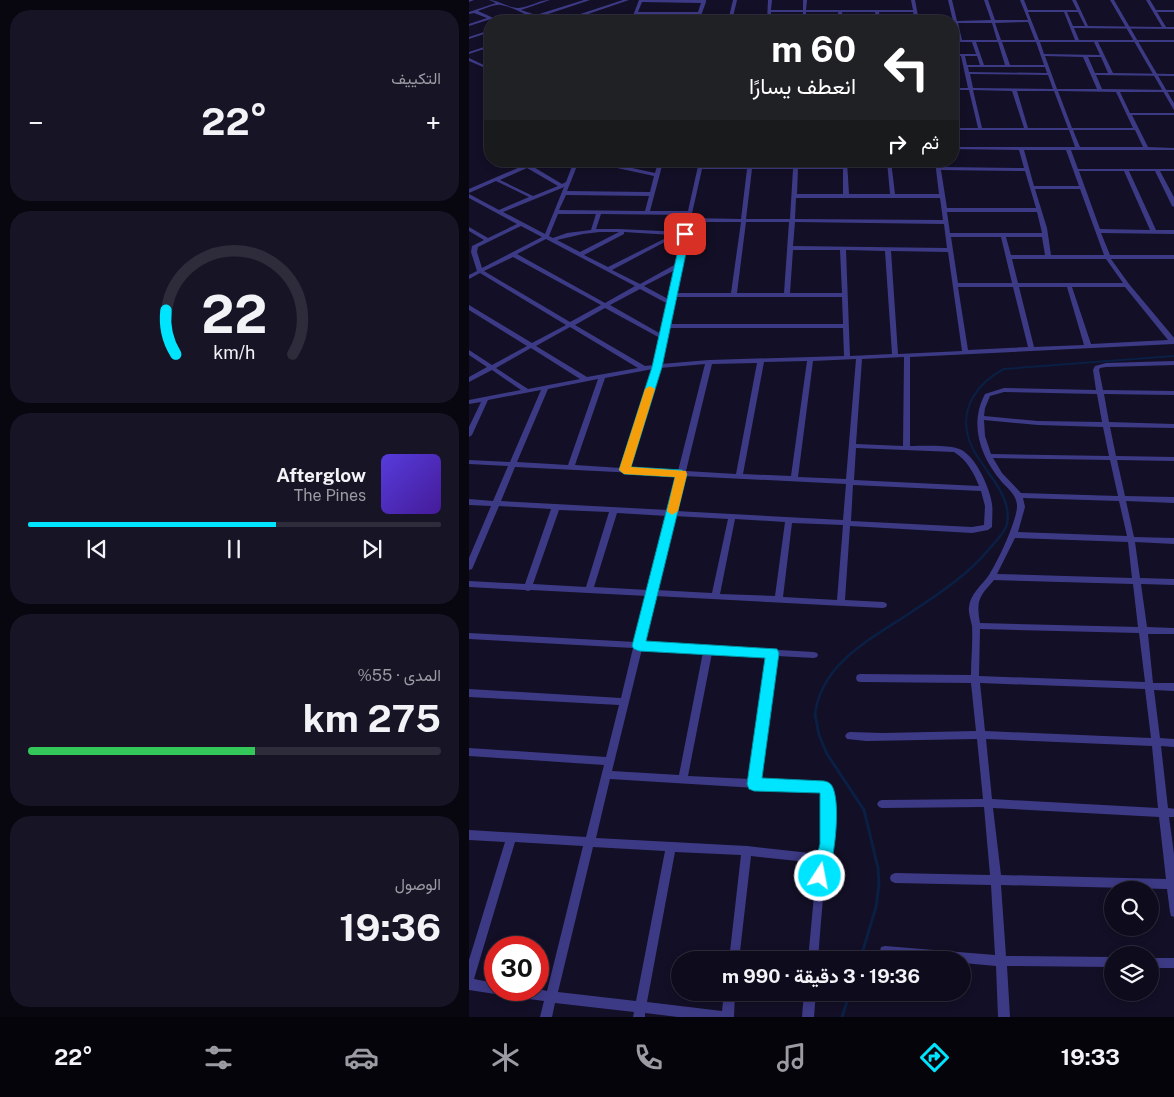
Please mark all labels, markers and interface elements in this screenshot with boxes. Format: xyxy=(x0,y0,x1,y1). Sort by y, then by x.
text: 60 m xyxy=(771,29,856,70)
icon: left xyxy=(874,35,939,100)
text: التكييف xyxy=(391,69,441,88)
text: انعطف يسارًا xyxy=(749,73,856,99)
text: 22° xyxy=(201,99,268,144)
text: − xyxy=(28,106,44,139)
text: + xyxy=(425,106,441,139)
icon: right xyxy=(883,130,911,158)
text: ثم xyxy=(921,131,939,153)
pin xyxy=(664,213,706,255)
icon: arrive xyxy=(671,220,699,248)
text: 22 xyxy=(201,284,268,345)
text: km/h xyxy=(213,342,256,363)
text: Afterglow xyxy=(276,464,366,486)
text: The Pines xyxy=(294,486,366,505)
icon: previous xyxy=(83,535,111,563)
icon: pause xyxy=(220,535,248,563)
icon: next xyxy=(358,535,386,563)
text: المدى · 55% xyxy=(357,666,441,685)
text: 275 km xyxy=(303,696,441,741)
position arrow xyxy=(793,849,845,901)
text: الوصول xyxy=(395,875,441,894)
map controls xyxy=(1104,881,1159,1001)
button: search xyxy=(1104,881,1159,936)
text: 19:36 xyxy=(339,905,441,950)
speed limit sign: 30 xyxy=(484,936,549,1001)
button: layers xyxy=(1104,946,1159,1001)
text: 19:36 · 3 دقيقة · 990 m xyxy=(722,965,920,987)
icon: filters xyxy=(201,1040,236,1075)
icon: car xyxy=(344,1040,379,1075)
icon: climate xyxy=(488,1040,523,1075)
icon: phone xyxy=(631,1040,666,1075)
icon: music xyxy=(774,1040,809,1075)
icon: directions xyxy=(917,1040,952,1075)
text: 22° xyxy=(54,1044,93,1070)
text: 19:33 xyxy=(1061,1044,1120,1070)

